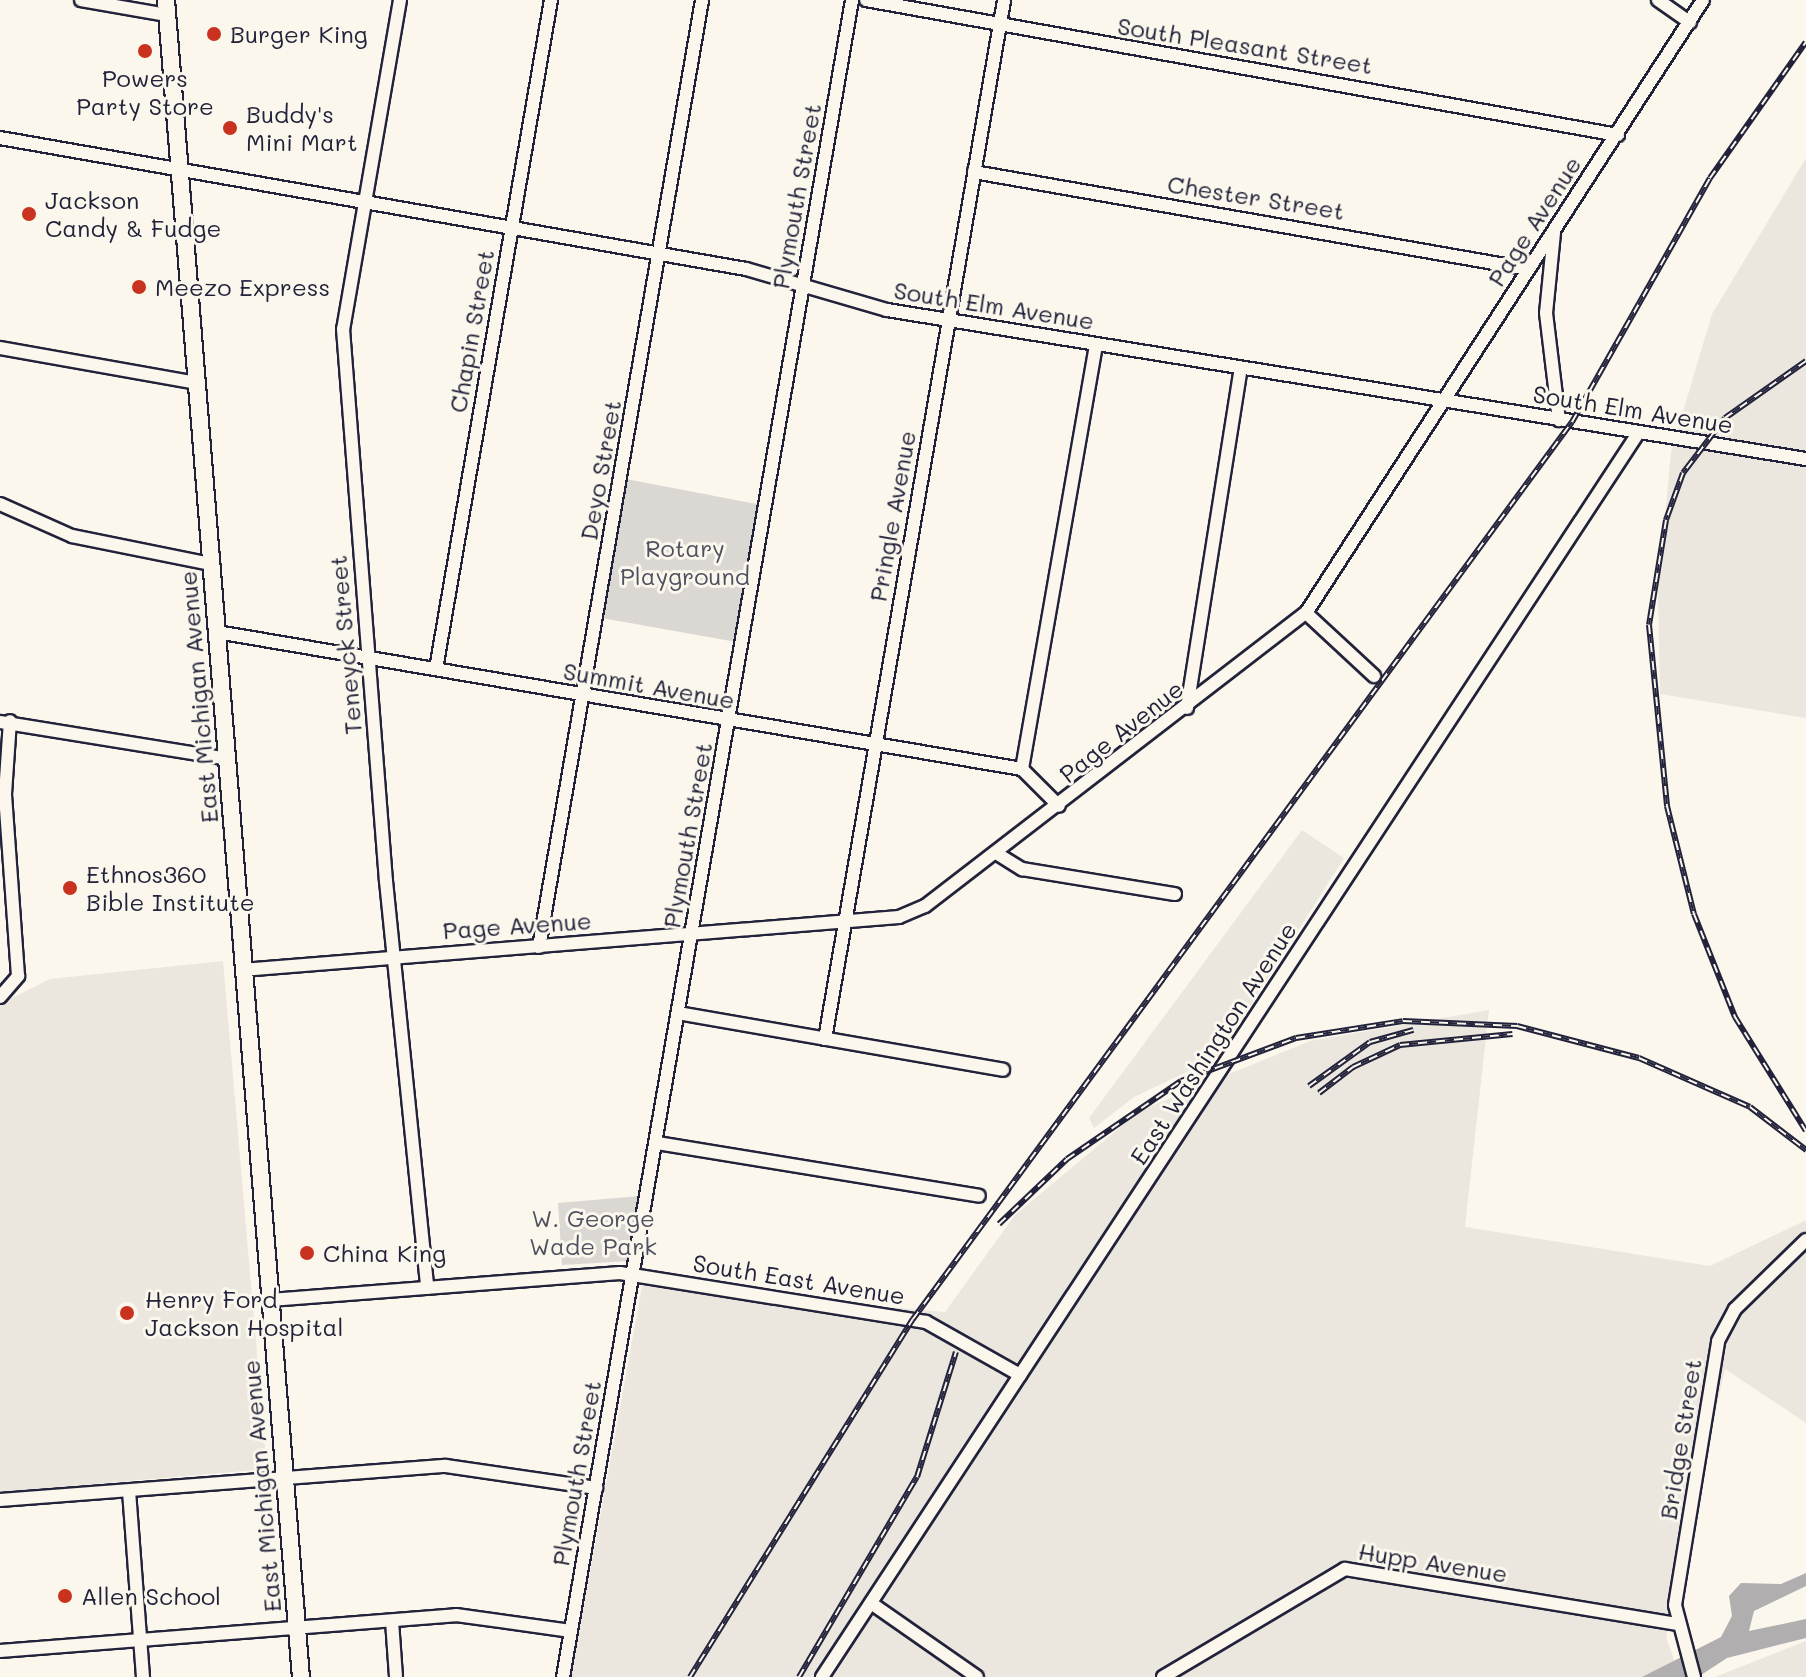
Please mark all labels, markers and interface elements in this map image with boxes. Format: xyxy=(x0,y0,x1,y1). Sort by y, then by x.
street label: South Pleasant Street xyxy=(1115,11,1375,79)
place label: Burger King xyxy=(230,20,368,48)
marker: Burger King xyxy=(205,25,223,43)
marker: Powers Party Store xyxy=(136,42,154,60)
place label: Powers Party Store xyxy=(76,64,214,120)
place label: Buddy's Mini Mart xyxy=(246,100,357,156)
street label: Plymouth Street xyxy=(766,101,826,291)
marker: Buddy's Mini Mart xyxy=(221,119,239,137)
street label: Page Avenue xyxy=(1481,151,1587,291)
street label: Chester Street xyxy=(1165,169,1347,225)
place label: Jackson Candy & Fudge xyxy=(45,186,221,242)
marker: Jackson Candy & Fudge xyxy=(20,205,38,223)
street label: Chapin Street xyxy=(442,247,500,415)
place label: Meezo Express xyxy=(155,273,330,301)
street label: South Elm Avenue xyxy=(892,275,1096,335)
marker: Meezo Express xyxy=(130,278,148,296)
street label: South Elm Avenue xyxy=(1531,379,1735,439)
street label: Deyo Street xyxy=(573,397,627,543)
street label: Pringle Avenue xyxy=(863,428,921,604)
park label: Rotary Playground xyxy=(620,534,750,590)
street label: Teneyck Street xyxy=(323,554,367,736)
street label: East Michigan Avenue xyxy=(173,570,223,824)
street label: Summit Avenue xyxy=(561,656,737,714)
street label: Page Avenue xyxy=(1053,674,1189,788)
street label: Plymouth Street xyxy=(657,740,717,930)
place label: Ethnos360 Bible Institute xyxy=(86,860,255,916)
marker: Ethnos360 Bible Institute xyxy=(61,879,79,897)
street label: Page Avenue xyxy=(442,905,592,945)
street label: East Washington Avenue xyxy=(1124,916,1302,1170)
park label: W. George Wade Park xyxy=(529,1204,657,1260)
place label: China King xyxy=(323,1239,446,1267)
marker: China King xyxy=(298,1244,316,1262)
street label: South East Avenue xyxy=(691,1248,907,1310)
place label: Henry Ford Jackson Hospital xyxy=(145,1285,344,1341)
marker: Henry Ford Jackson Hospital xyxy=(116,1302,138,1324)
street label: Bridge Street xyxy=(1653,1357,1707,1521)
street label: East Michigan Avenue xyxy=(236,1359,286,1613)
street label: Plymouth Street xyxy=(546,1378,606,1568)
street label: Hupp Avenue xyxy=(1356,1536,1510,1588)
place label: Allen School xyxy=(81,1582,221,1610)
marker: Allen School xyxy=(56,1587,74,1605)

